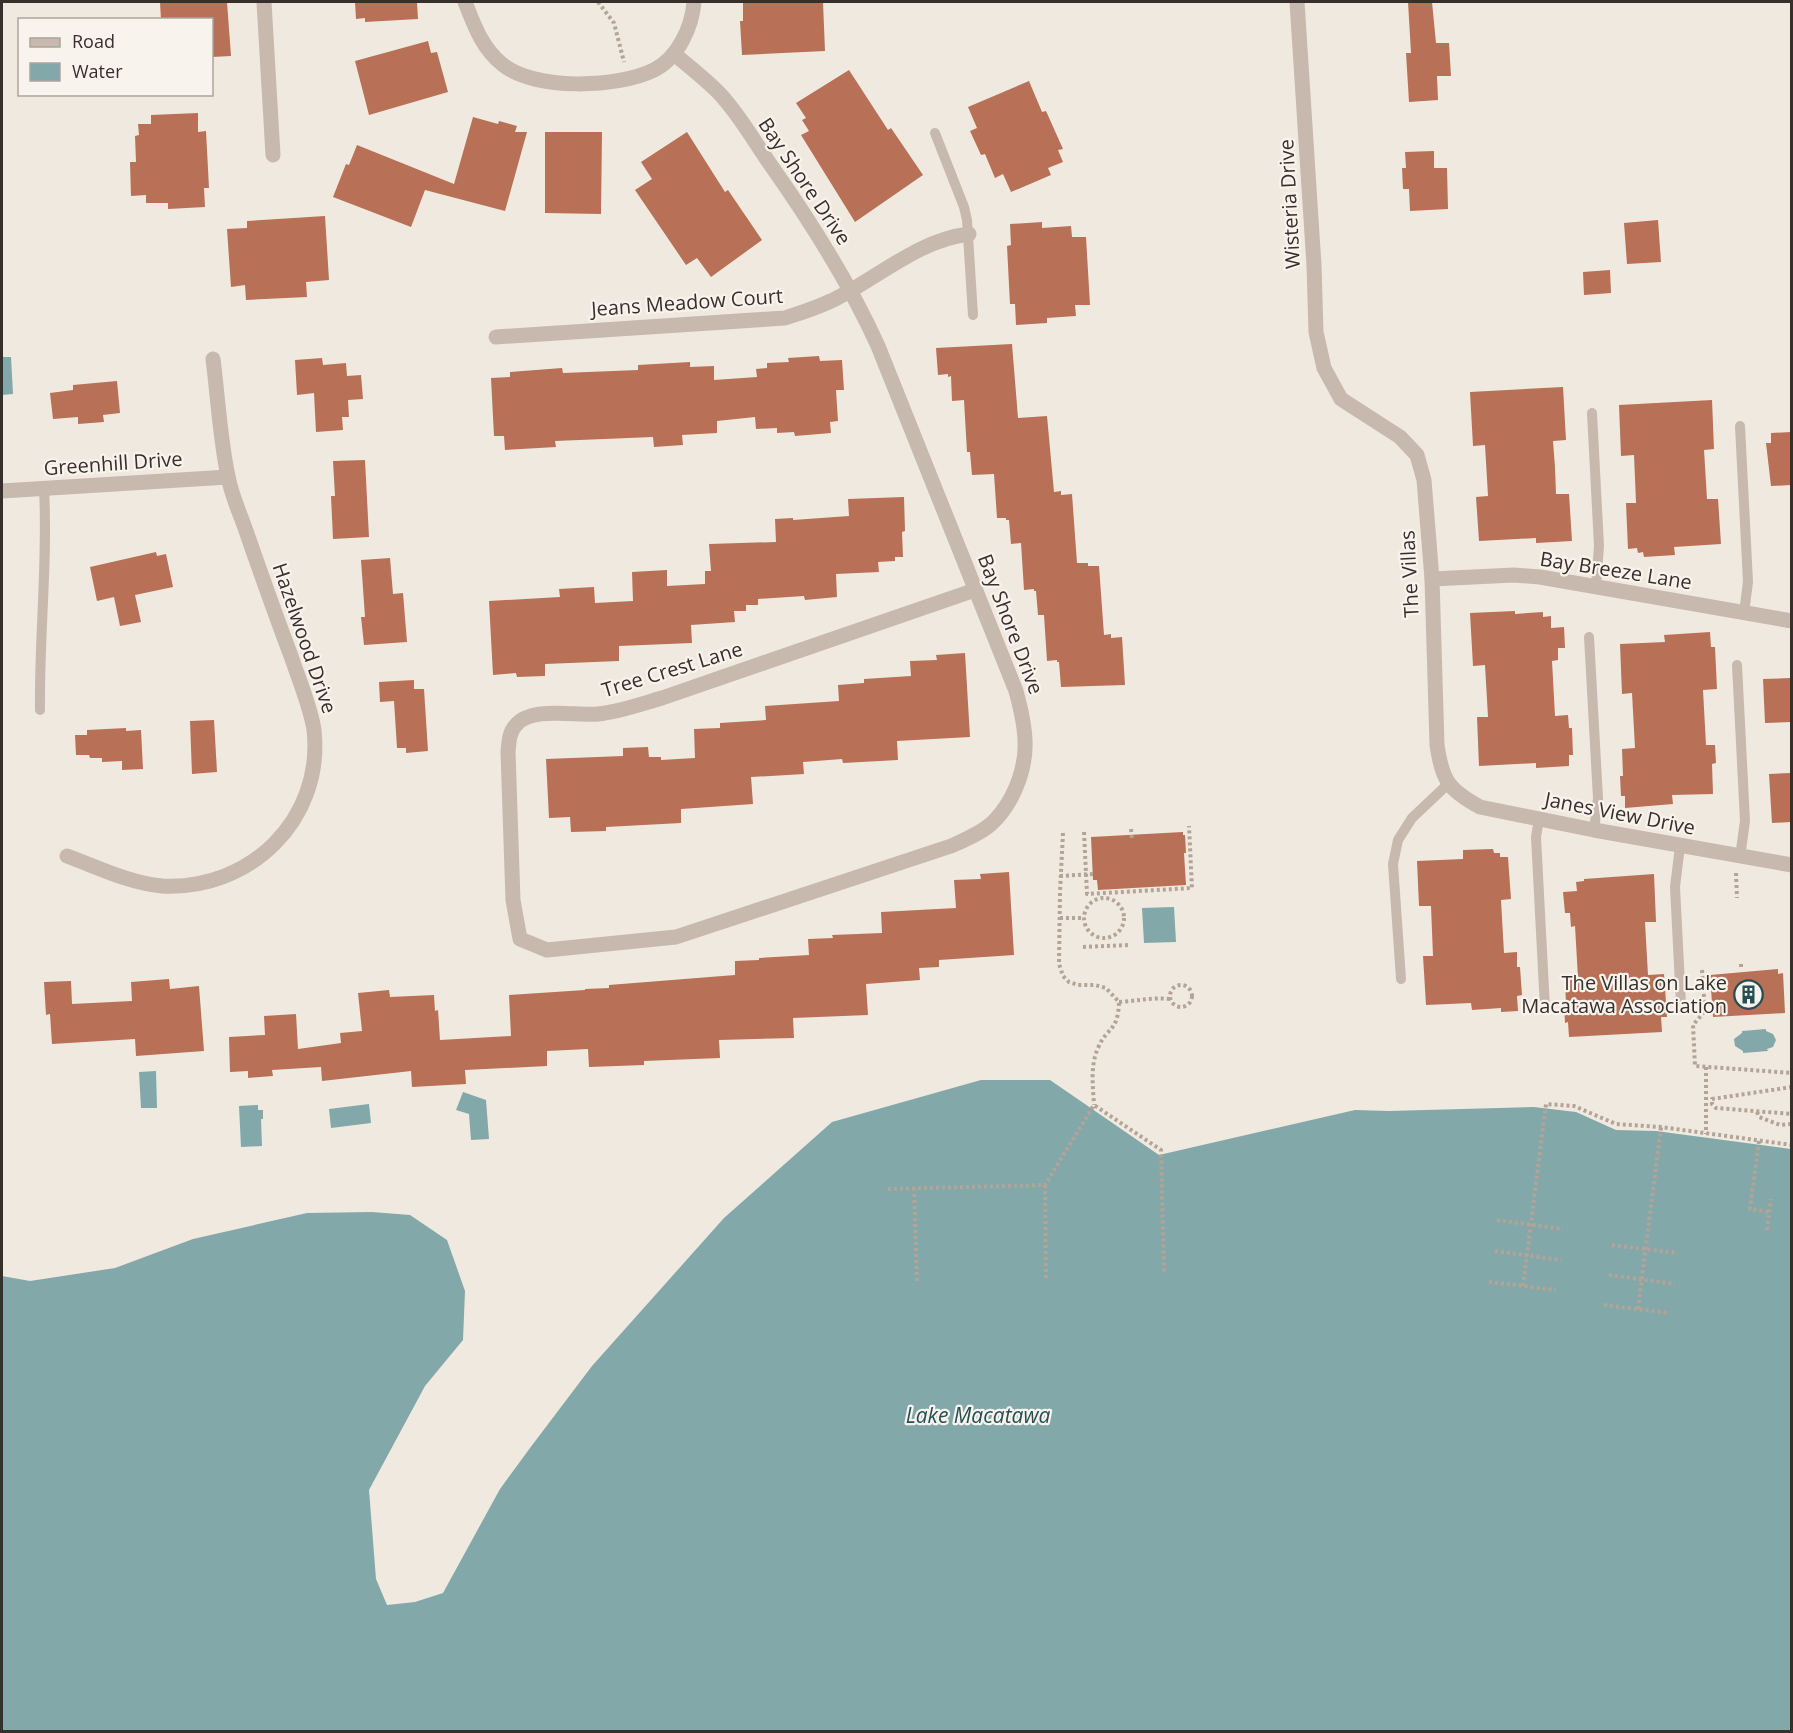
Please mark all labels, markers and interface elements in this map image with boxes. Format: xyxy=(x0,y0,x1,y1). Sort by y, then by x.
legend xyxy=(18,18,213,96)
text: Road xyxy=(72,29,115,53)
text: Water xyxy=(72,59,123,83)
street label: Bay Shore Drive xyxy=(752,112,858,250)
street label: Wisteria Drive xyxy=(1272,138,1306,270)
street label: Jeans Meadow Court xyxy=(588,282,784,322)
street label: Greenhill Drive xyxy=(43,445,183,481)
street label: The Villas xyxy=(1393,530,1425,618)
street label: Bay Breeze Lane xyxy=(1538,545,1694,595)
street label: Bay Shore Drive xyxy=(972,550,1050,698)
street label: Hazelwood Drive xyxy=(267,559,343,717)
street label: Tree Crest Lane xyxy=(598,635,746,703)
street label: Janes View Drive xyxy=(1541,785,1697,841)
place label: The Villas on Lake Macatawa Association xyxy=(1521,969,1727,1019)
building icon: The Villas on Lake Macatawa Association xyxy=(1732,978,1764,1010)
water label: Lake Macatawa xyxy=(906,1401,1050,1429)

